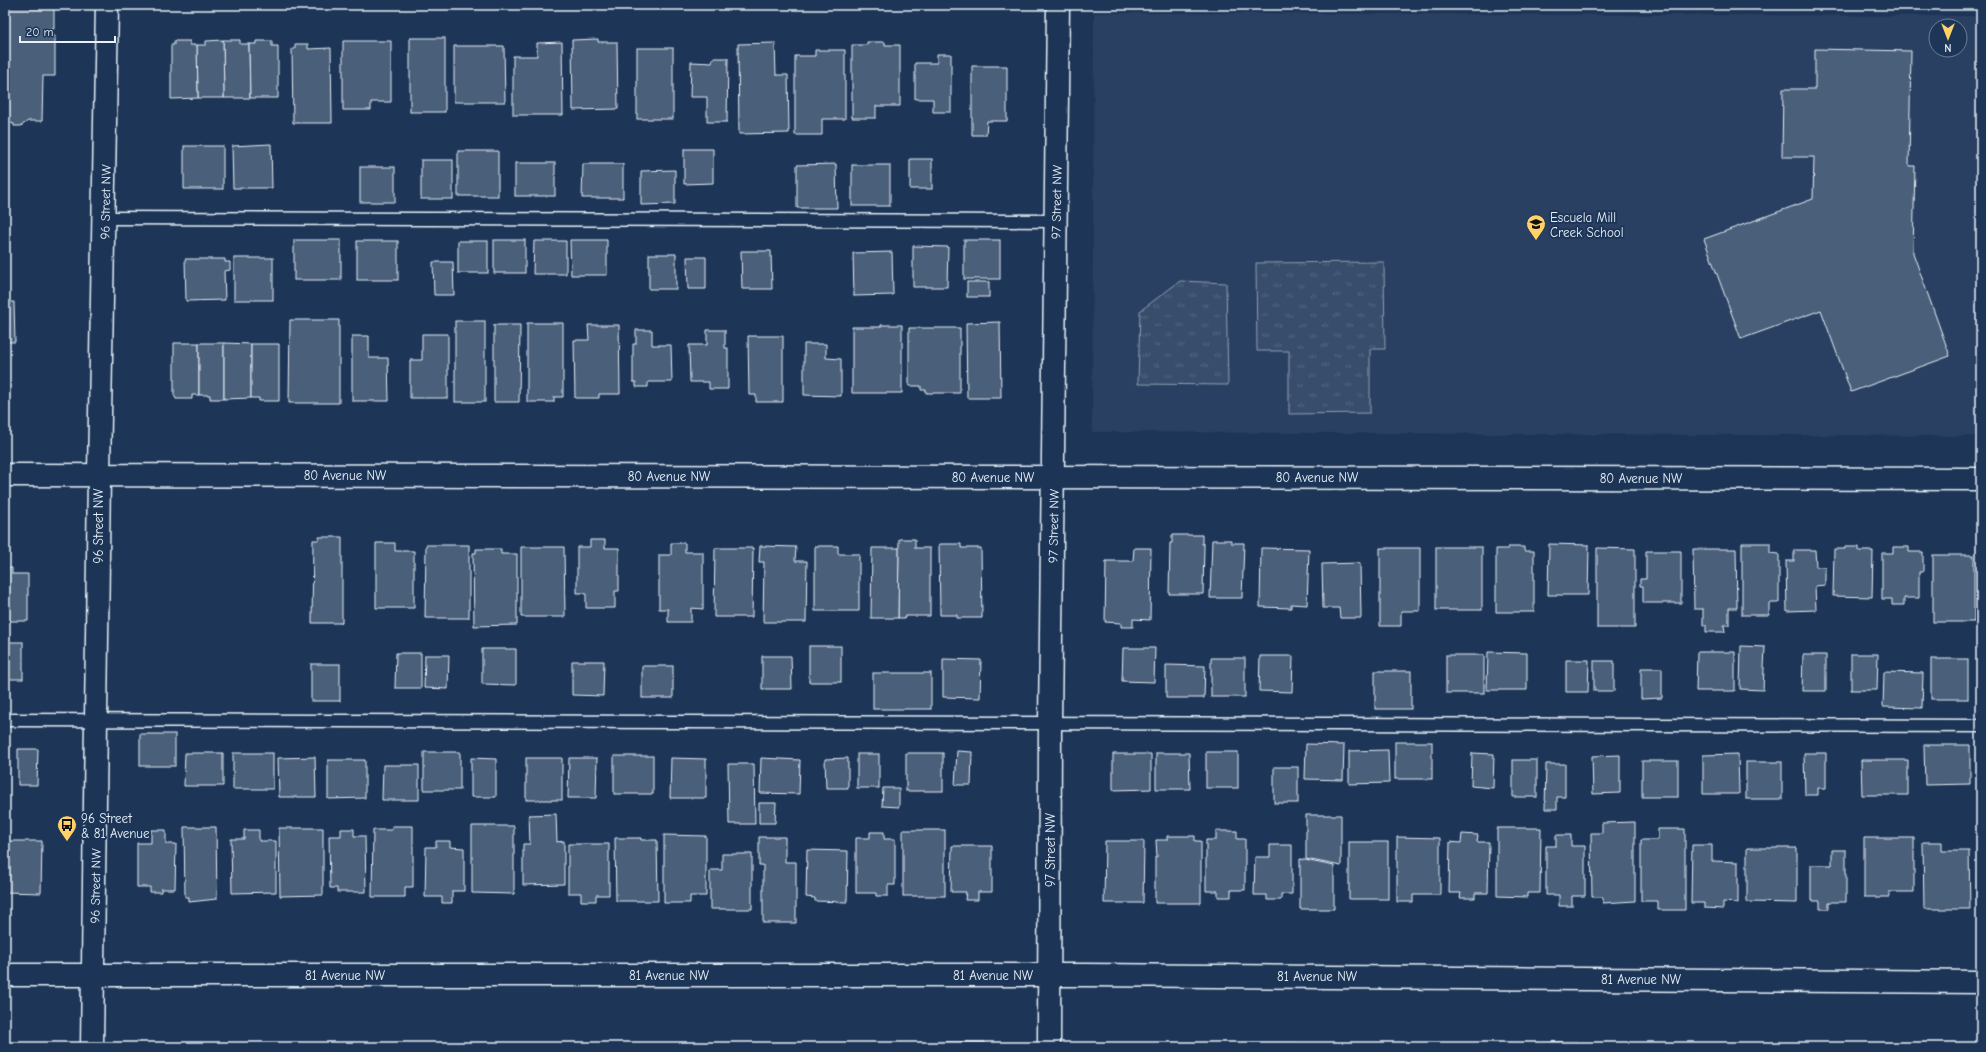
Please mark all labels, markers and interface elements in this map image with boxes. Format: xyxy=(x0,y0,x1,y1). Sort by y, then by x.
scale bar xyxy=(20,18,115,44)
north arrow xyxy=(1928,18,1968,58)
text: 20 m xyxy=(26,25,54,39)
text: N xyxy=(1944,41,1952,54)
street label: 96 Street NW xyxy=(97,164,114,240)
street label: 97 Street NW xyxy=(1048,164,1065,239)
place label: Escuela Mill Creek School xyxy=(1550,210,1624,240)
school or university icon: Escuela Mill Creek School xyxy=(1525,213,1547,241)
street label: 80 Avenue NW xyxy=(304,468,387,483)
street label: 80 Avenue NW xyxy=(628,469,711,484)
street label: 80 Avenue NW xyxy=(952,470,1035,485)
street label: 80 Avenue NW xyxy=(1276,470,1359,485)
street label: 80 Avenue NW xyxy=(1600,471,1683,486)
street label: 96 Street NW xyxy=(91,488,106,564)
street label: 97 Street NW xyxy=(1045,488,1062,563)
place label: 96 Street & 81 Avenue xyxy=(81,811,150,841)
street label: 97 Street NW xyxy=(1043,812,1058,887)
bus stop icon: 96 Street & 81 Avenue xyxy=(56,814,78,842)
street label: 96 Street NW xyxy=(87,848,104,924)
street label: 81 Avenue NW xyxy=(305,968,386,983)
street label: 81 Avenue NW xyxy=(629,968,710,983)
street label: 81 Avenue NW xyxy=(953,968,1034,983)
street label: 81 Avenue NW xyxy=(1277,969,1358,984)
street label: 81 Avenue NW xyxy=(1601,972,1682,987)

